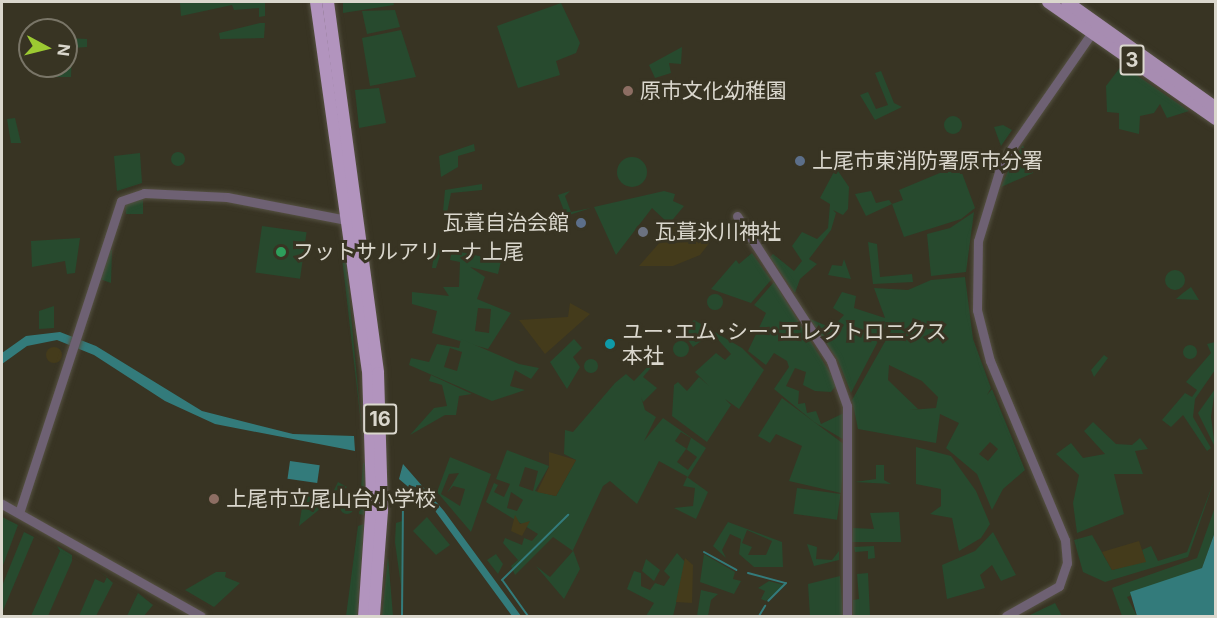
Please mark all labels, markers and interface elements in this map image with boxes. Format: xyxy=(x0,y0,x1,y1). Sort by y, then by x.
north arrow xyxy=(18,18,78,78)
text: N xyxy=(53,43,75,57)
road number: 3 xyxy=(1118,43,1146,77)
place label: 原市文化幼稚園 xyxy=(640,78,787,104)
marker: 原市文化幼稚園 xyxy=(621,84,635,98)
place label: 上尾市東消防署原市分署 xyxy=(812,148,1043,174)
marker: 上尾市東消防署原市分署 xyxy=(793,154,807,168)
place label: 瓦葺自治会館 xyxy=(443,210,569,236)
marker: 瓦葺自治会館 xyxy=(574,216,588,230)
place label: 瓦葺氷川神社 xyxy=(655,219,781,245)
marker: 瓦葺氷川神社 xyxy=(636,225,650,239)
place label: フットサルアリーナ上尾 xyxy=(293,239,524,265)
marker: フットサルアリーナ上尾 xyxy=(274,245,288,259)
place label: ユー･エム･シー･エレクトロニクス 本社 xyxy=(622,319,947,369)
marker: ユー･エム･シー･エレクトロニクス 本社 xyxy=(603,337,617,351)
road number: 16 xyxy=(362,402,398,436)
place label: 上尾市立尾山台小学校 xyxy=(226,486,436,512)
marker: 上尾市立尾山台小学校 xyxy=(207,492,221,506)

